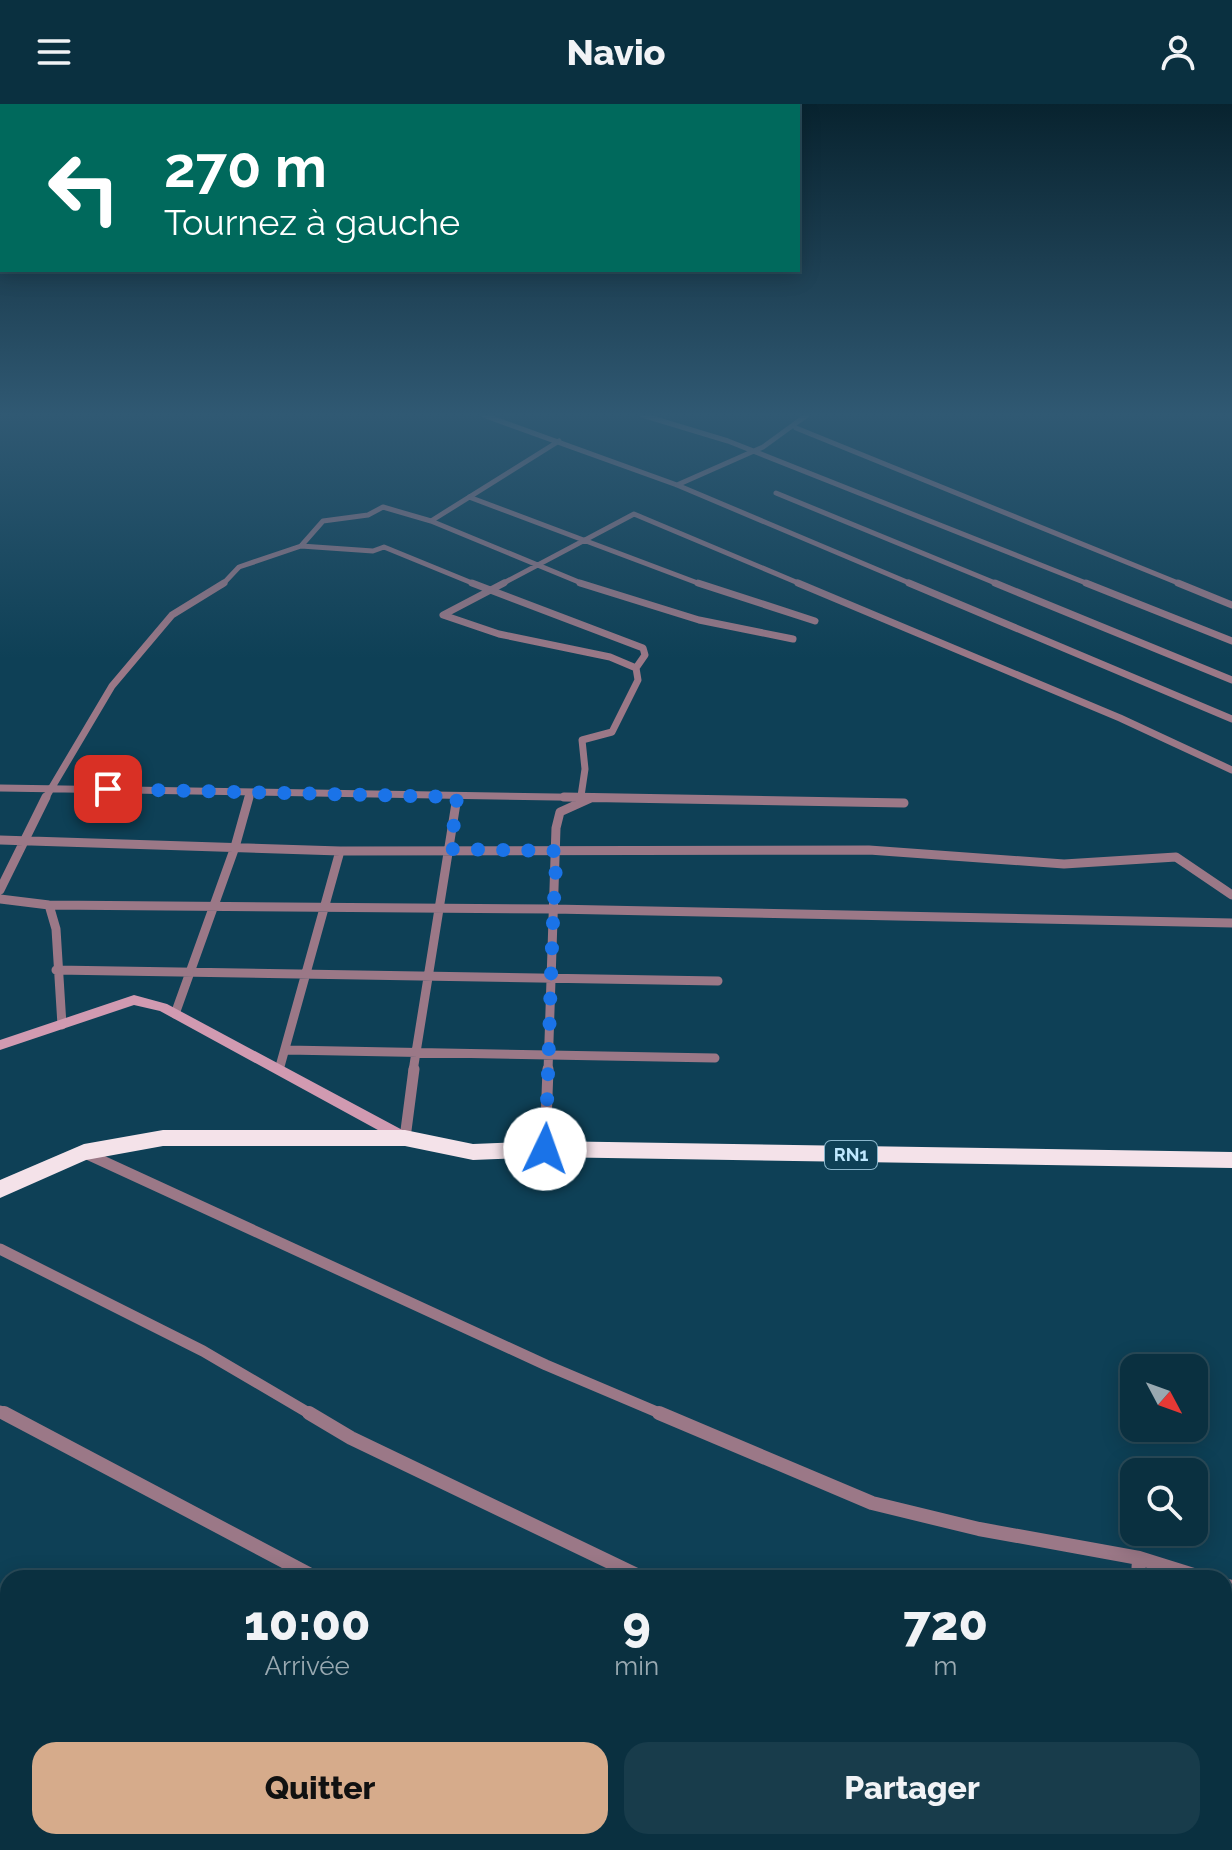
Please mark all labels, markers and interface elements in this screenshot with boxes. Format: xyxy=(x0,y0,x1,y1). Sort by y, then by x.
icon: menu xyxy=(32,30,76,74)
icon: person xyxy=(1156,30,1200,74)
text: Navio xyxy=(566,31,666,73)
text: 270 m xyxy=(164,134,327,200)
icon: left xyxy=(32,136,136,240)
text: Tournez à gauche xyxy=(164,201,460,243)
pin xyxy=(74,755,142,823)
icon: arrive xyxy=(86,767,130,811)
position arrow xyxy=(503,1107,587,1191)
road number: RN1 xyxy=(825,1141,877,1169)
north arrow xyxy=(1120,1354,1208,1442)
map controls xyxy=(1120,1354,1208,1546)
button: search xyxy=(1120,1458,1208,1546)
text: 10:00 xyxy=(244,1595,370,1651)
text: 9 xyxy=(623,1595,651,1651)
text: 720 xyxy=(903,1595,988,1651)
text: Arrivée xyxy=(264,1651,350,1681)
text: min xyxy=(614,1651,659,1681)
text: m xyxy=(934,1651,957,1681)
button: Quitter xyxy=(32,1742,608,1834)
button: Partager xyxy=(624,1742,1200,1834)

